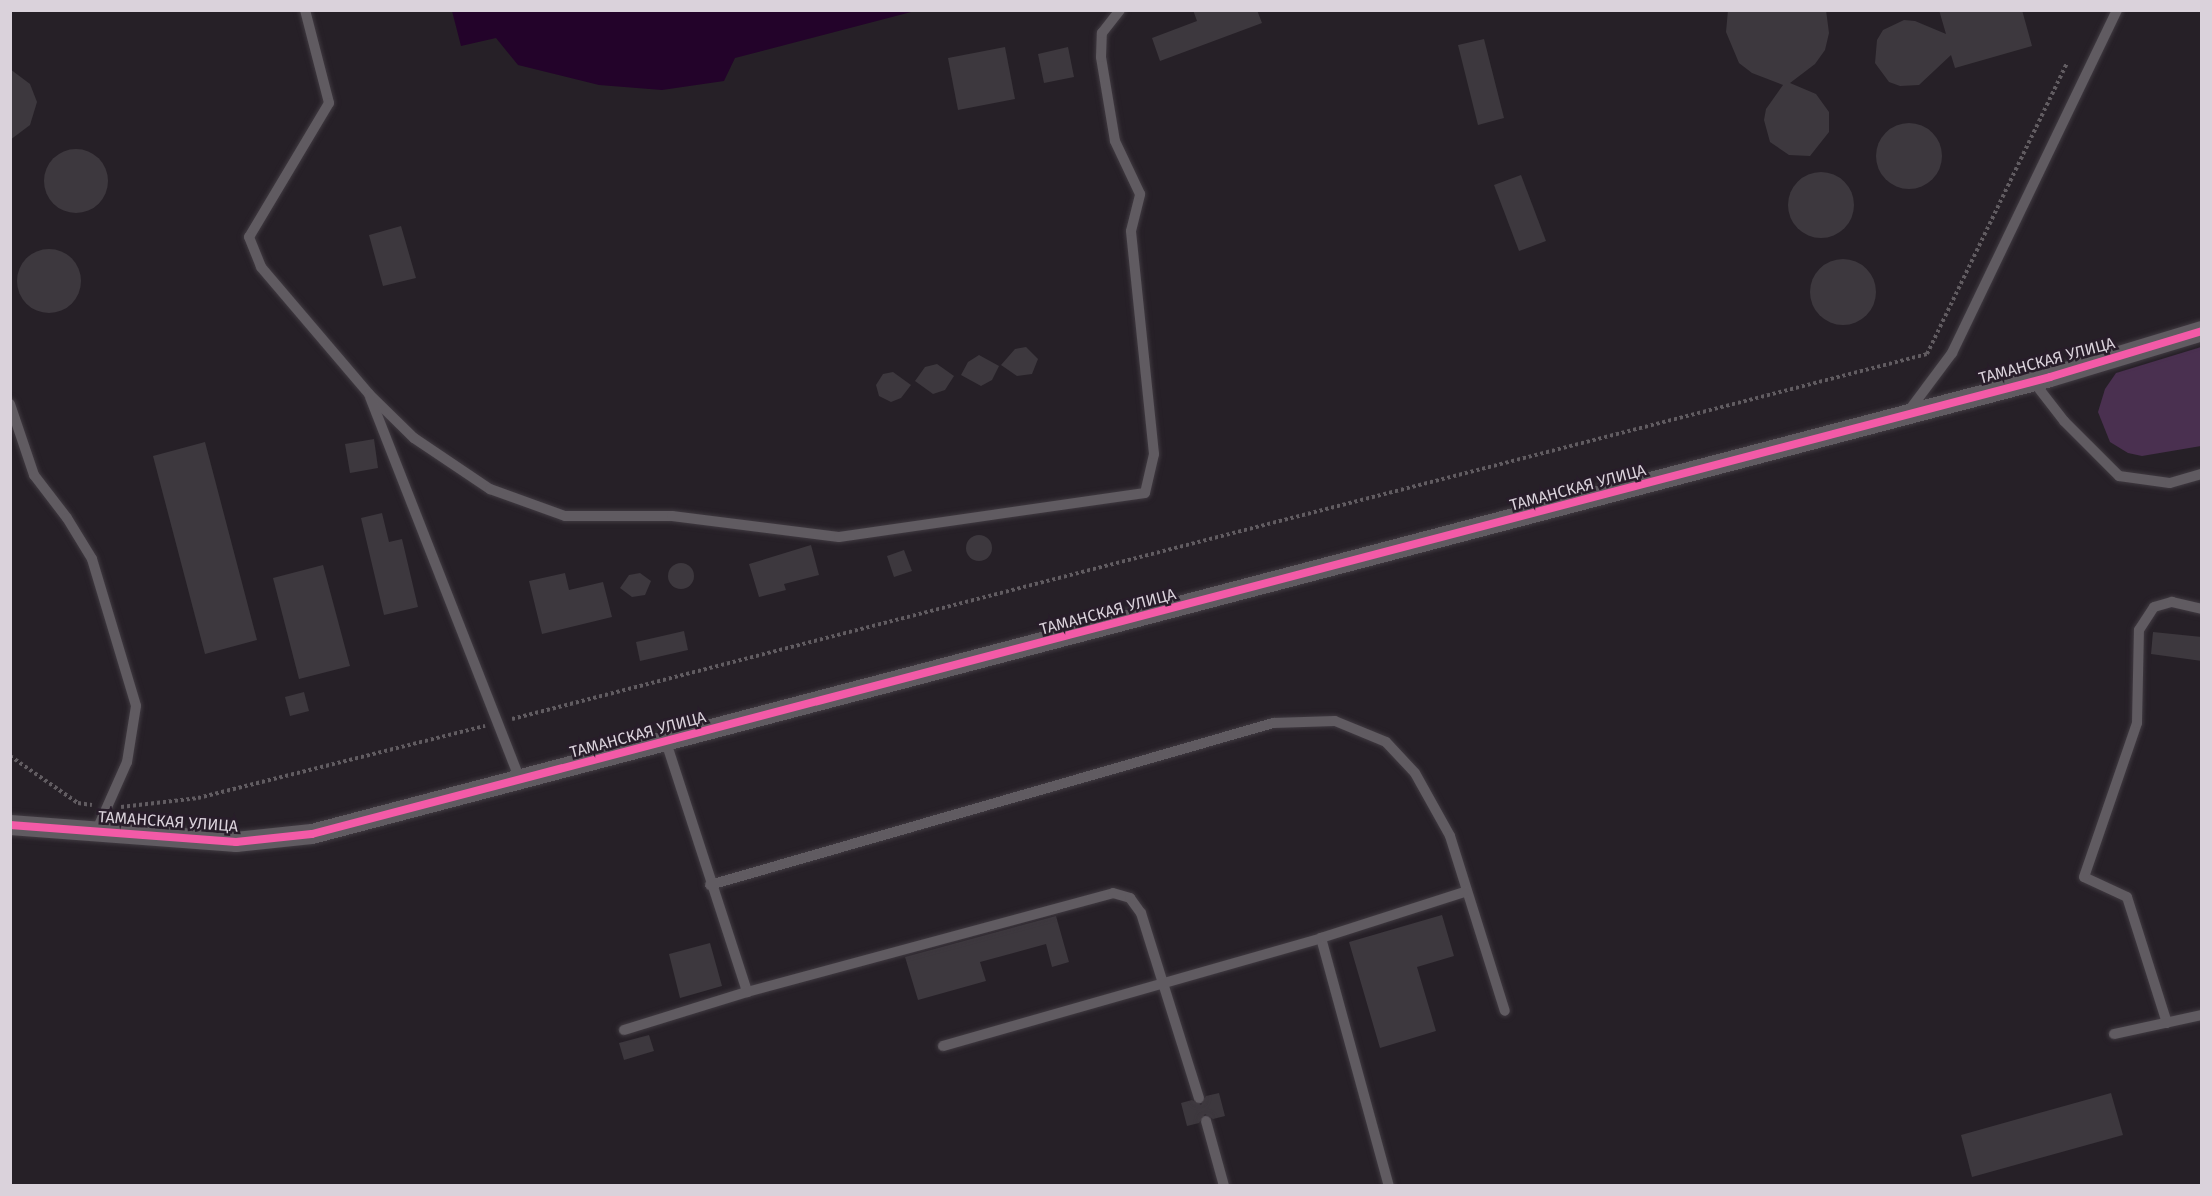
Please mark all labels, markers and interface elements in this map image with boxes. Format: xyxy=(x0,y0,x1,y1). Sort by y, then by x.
street label: ТАМАНСКАЯ УЛИЦА xyxy=(1977,334,2117,388)
street label: ТАМАНСКАЯ УЛИЦА xyxy=(1508,461,1648,515)
street label: ТАМАНСКАЯ УЛИЦА xyxy=(1038,585,1178,639)
street label: ТАМАНСКАЯ УЛИЦА xyxy=(568,708,708,762)
street label: ТАМАНСКАЯ УЛИЦА xyxy=(97,808,239,836)

